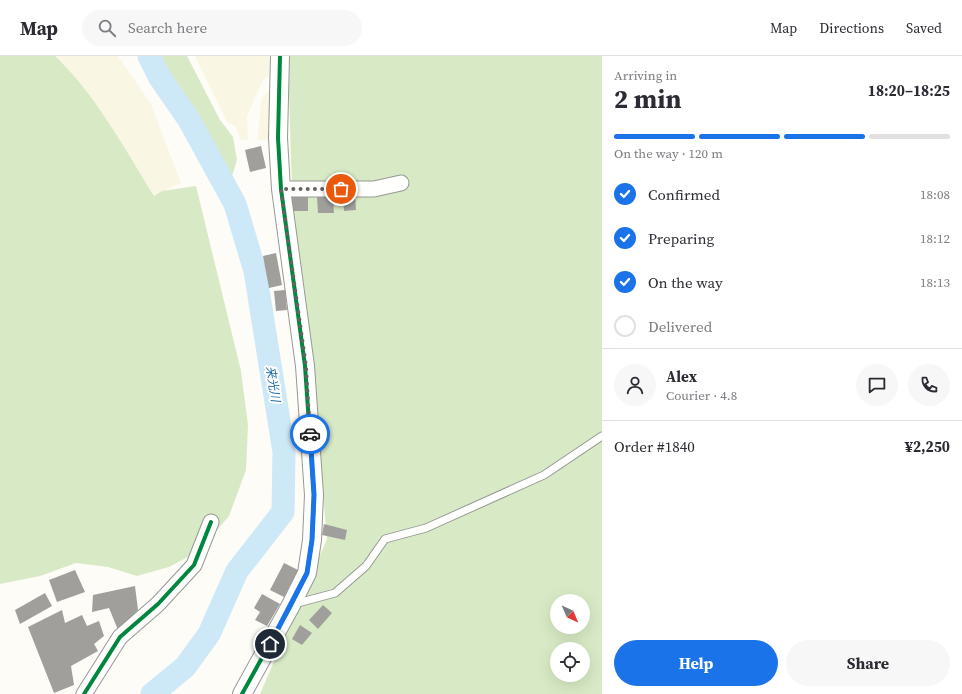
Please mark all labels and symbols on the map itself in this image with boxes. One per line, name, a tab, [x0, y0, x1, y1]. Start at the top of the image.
pin	[324, 172, 358, 206]
water label: 来光川	[262, 365, 284, 405]
courier	[290, 414, 330, 454]
north arrow	[550, 594, 590, 634]
pin	[253, 627, 287, 661]

